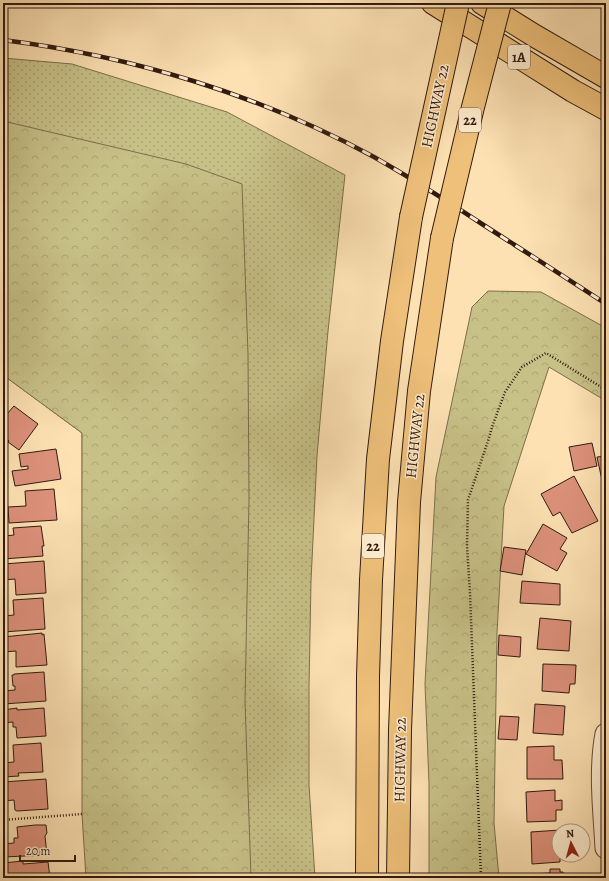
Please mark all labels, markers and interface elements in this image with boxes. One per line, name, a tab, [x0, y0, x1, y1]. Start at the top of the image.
road number: 1A	[508, 45, 530, 69]
street label: HIGHWAY 22	[416, 62, 454, 150]
road number: 22	[459, 108, 481, 132]
street label: HIGHWAY 22	[401, 393, 429, 479]
road number: 22	[362, 534, 384, 558]
street label: HIGHWAY 22	[389, 717, 411, 803]
north arrow	[551, 823, 591, 863]
text: N	[565, 826, 575, 841]
scale bar	[20, 837, 75, 863]
text: 20 m	[26, 843, 50, 859]

